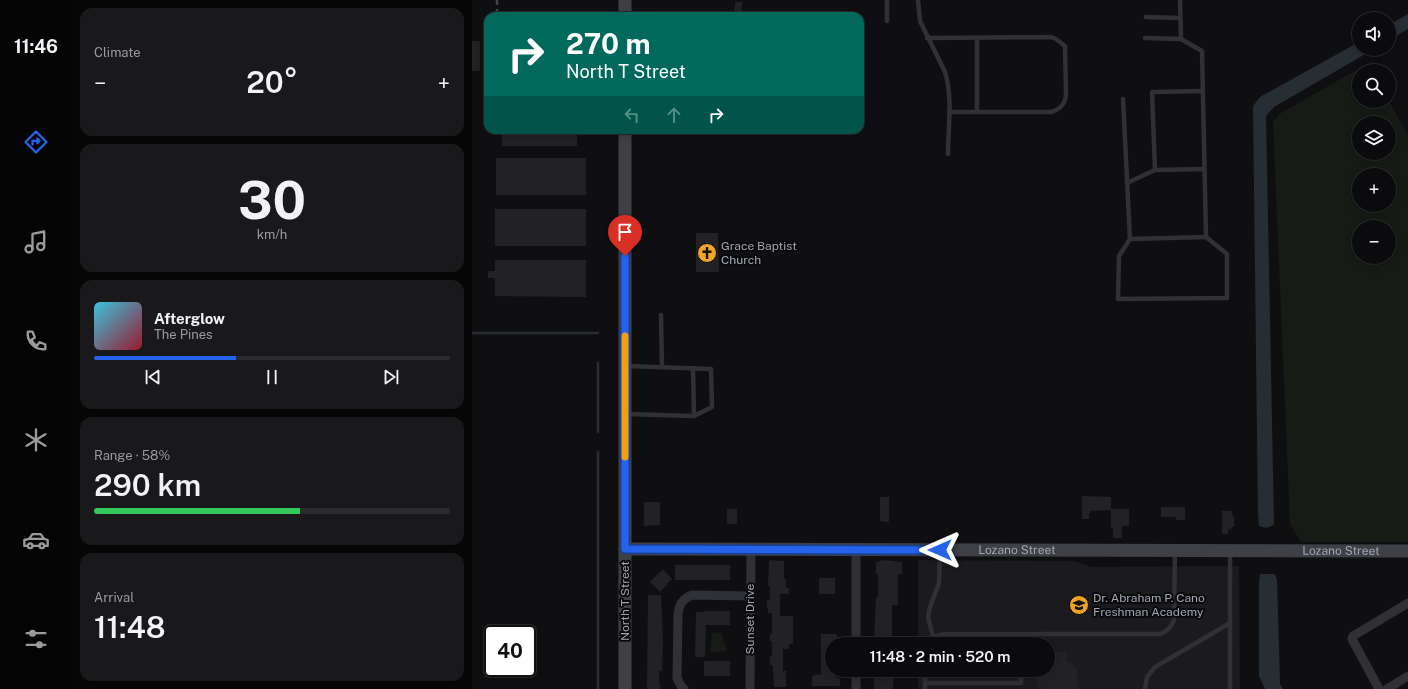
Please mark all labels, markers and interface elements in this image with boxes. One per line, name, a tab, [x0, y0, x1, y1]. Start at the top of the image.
map controls	[1352, 12, 1396, 264]
button: sound	[1352, 12, 1396, 56]
text: 270 m	[566, 27, 650, 60]
icon: right	[500, 28, 552, 80]
text: 11:46	[14, 36, 58, 57]
text: Climate	[94, 45, 141, 60]
text: North T Street	[566, 61, 686, 82]
text: 20°	[246, 64, 298, 100]
button: search	[1352, 64, 1396, 108]
text: −	[94, 70, 106, 96]
text: +	[438, 70, 450, 96]
icon: left	[621, 104, 643, 126]
icon: ahead	[663, 104, 685, 126]
icon: right	[705, 104, 727, 126]
button: layers	[1352, 116, 1396, 160]
icon: directions	[22, 128, 50, 156]
button: +	[1352, 168, 1396, 212]
text: 30	[238, 170, 306, 231]
pin	[608, 215, 642, 256]
button: −	[1352, 220, 1396, 264]
icon: arrive	[614, 221, 636, 243]
text: km/h	[257, 227, 287, 242]
icon: music	[22, 228, 50, 256]
place label: Grace Baptist Church	[721, 239, 797, 267]
church icon: Grace Baptist Church	[696, 242, 718, 264]
text: Afterglow	[154, 310, 225, 327]
icon: phone	[22, 327, 50, 355]
text: The Pines	[154, 327, 213, 342]
icon: previous	[142, 366, 164, 388]
icon: pause	[261, 366, 283, 388]
icon: next	[380, 366, 402, 388]
icon: climate	[22, 426, 50, 454]
text: Range · 58%	[94, 448, 170, 463]
text: 290 km	[94, 467, 201, 503]
icon: car	[22, 526, 50, 554]
position arrow	[919, 529, 961, 571]
street label: Lozano Street	[978, 543, 1056, 557]
street label: Lozano Street	[1302, 544, 1380, 558]
street label: North T Street	[618, 561, 632, 641]
street label: Sunset Drive	[743, 583, 757, 654]
text: Arrival	[94, 590, 134, 605]
place label: Dr. Abraham P. Cano Freshman Academy	[1093, 591, 1205, 619]
school or university icon: Dr. Abraham P. Cano Freshman Academy	[1068, 594, 1090, 616]
text: 11:48	[94, 609, 166, 645]
icon: filters	[22, 625, 50, 653]
speed limit sign: 40	[484, 625, 536, 677]
text: 11:48 · 2 min · 520 m	[869, 648, 1011, 665]

